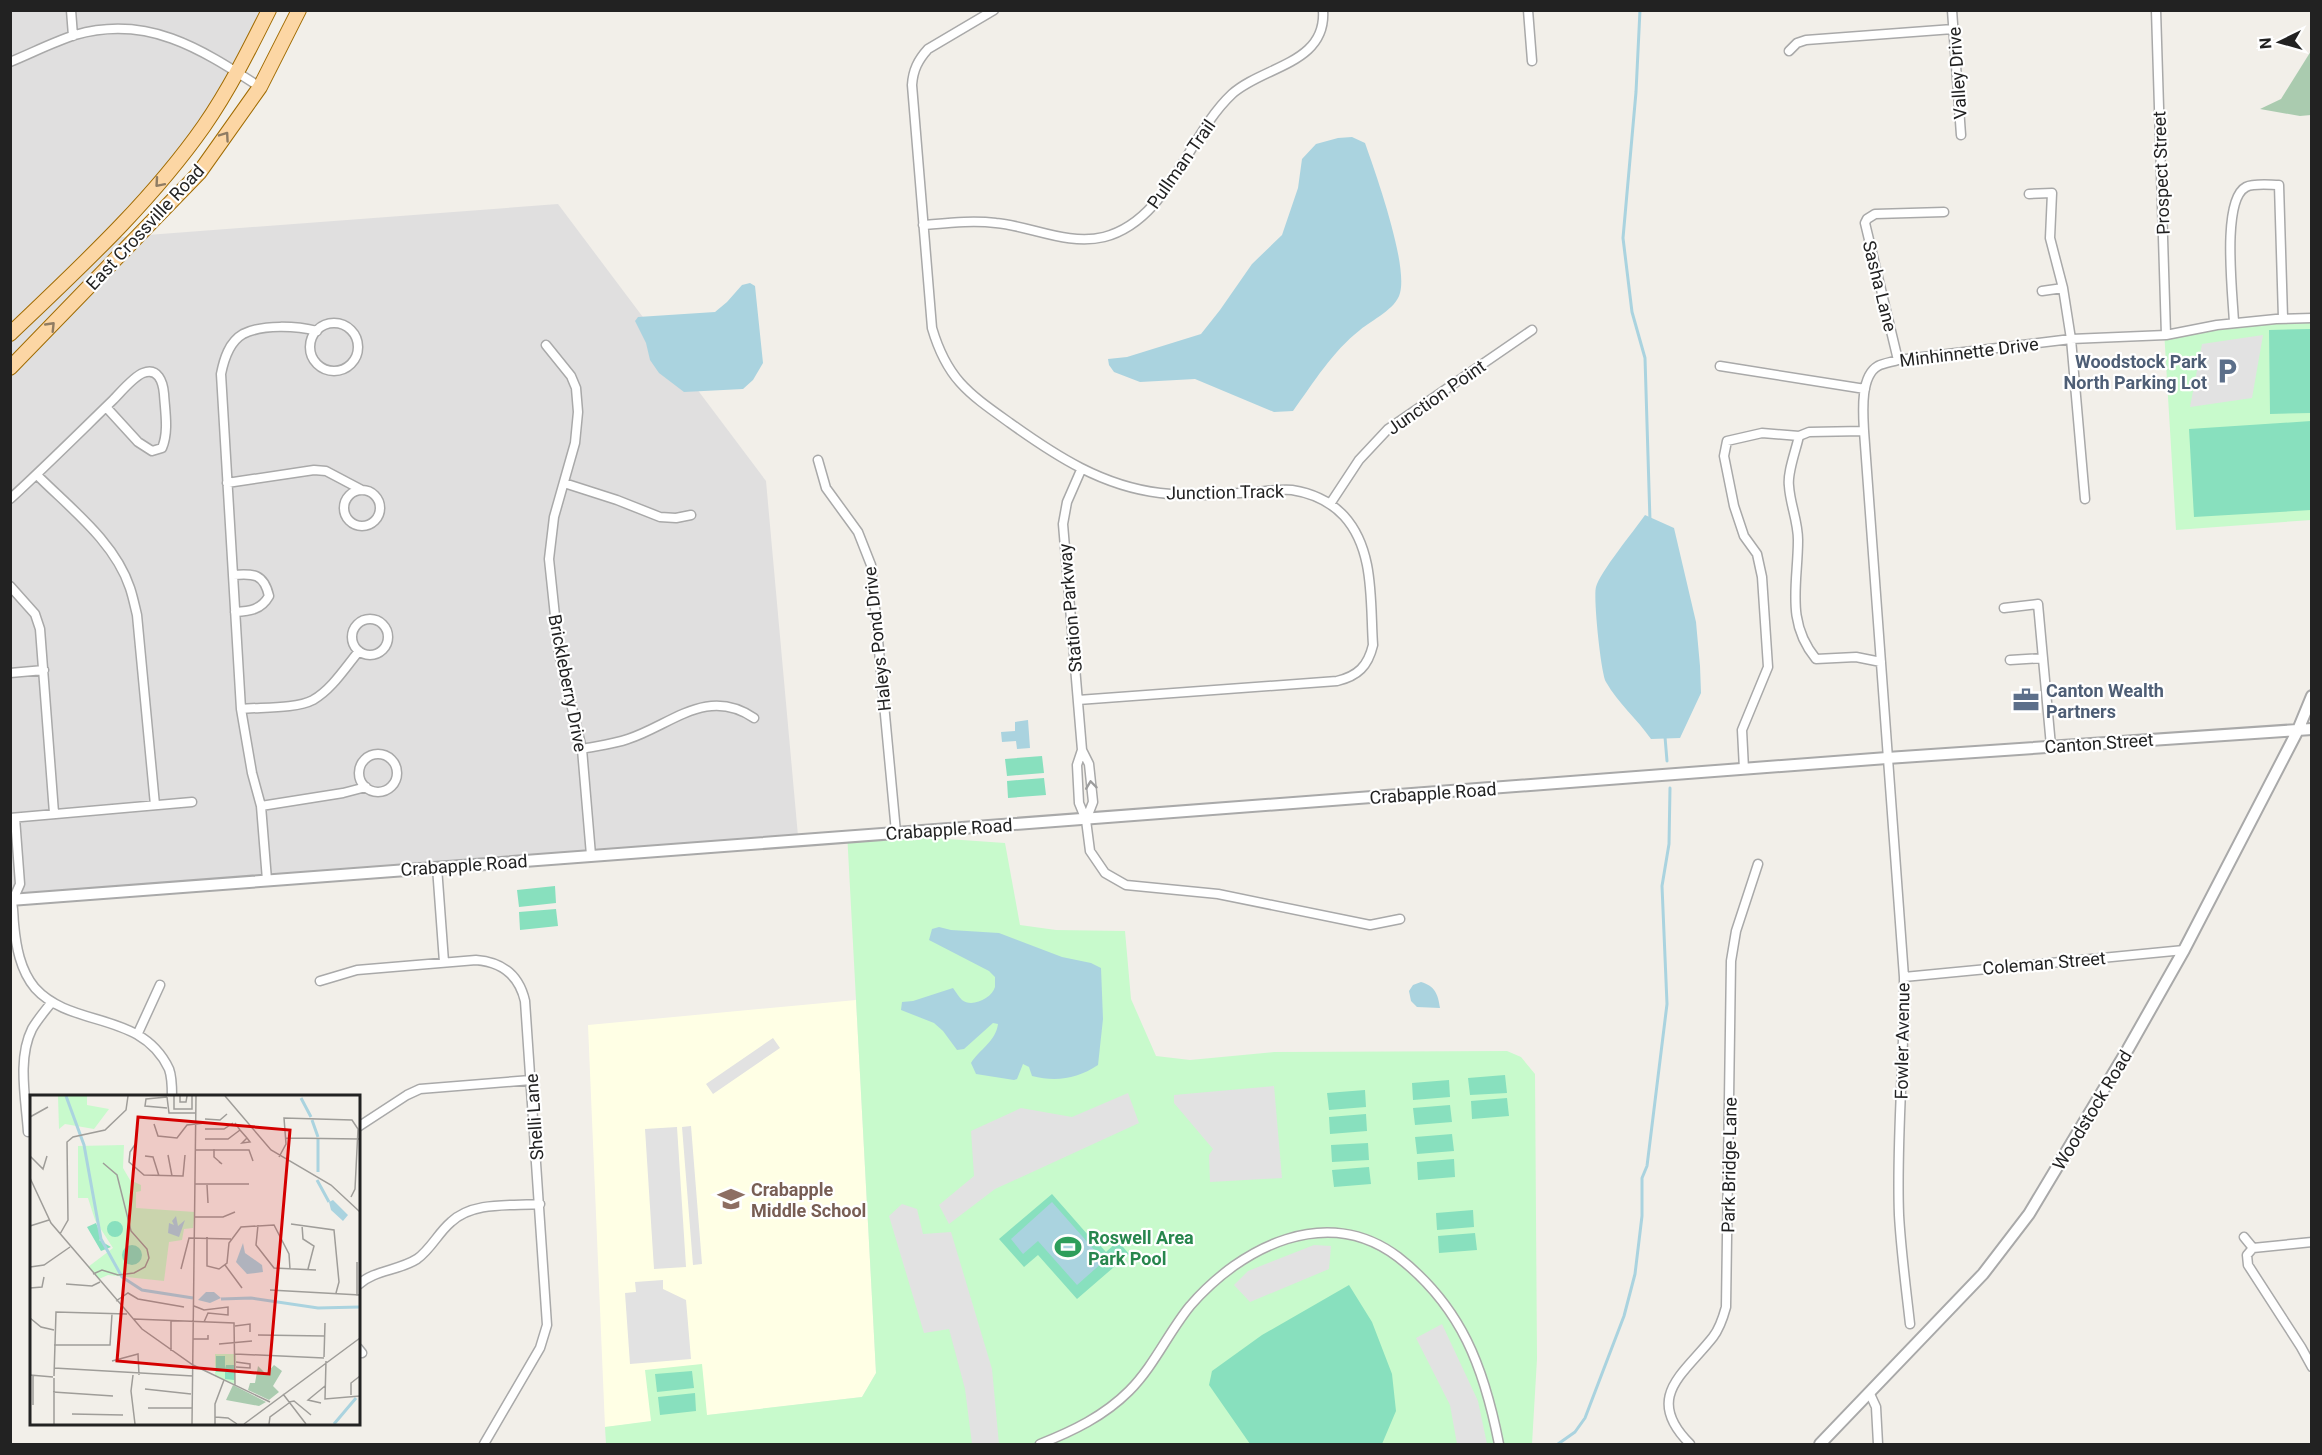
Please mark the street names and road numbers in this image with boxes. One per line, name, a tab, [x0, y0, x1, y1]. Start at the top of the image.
street label: Valley Drive	[1943, 26, 1971, 120]
street label: Prospect Street	[2148, 111, 2174, 235]
street label: Pullman Trail	[1143, 115, 1219, 213]
street label: East Crossville Road	[82, 160, 208, 294]
street label: Sasha Lane	[1859, 238, 1901, 334]
street label: Minhinnette Drive	[1898, 333, 2040, 371]
street label: Junction Point	[1383, 355, 1490, 439]
street label: Junction Track	[1166, 480, 1285, 504]
street label: Station Parkway	[1054, 542, 1086, 673]
street label: Haleys Pond Drive	[859, 566, 895, 712]
street label: Brickleberry Drive	[544, 612, 592, 754]
street label: Canton Street	[2044, 729, 2154, 757]
street label: Crabapple Road	[1369, 778, 1497, 808]
street label: Crabapple Road	[885, 814, 1013, 844]
street label: Crabapple Road	[400, 850, 528, 880]
street label: Coleman Street	[1982, 947, 2106, 979]
street label: Fowler Avenue	[1890, 982, 1914, 1100]
street label: Woodstock Road	[2048, 1046, 2136, 1174]
street label: Shelli Lane	[521, 1073, 547, 1161]
street label: Park Bridge Lane	[1717, 1097, 1741, 1233]

